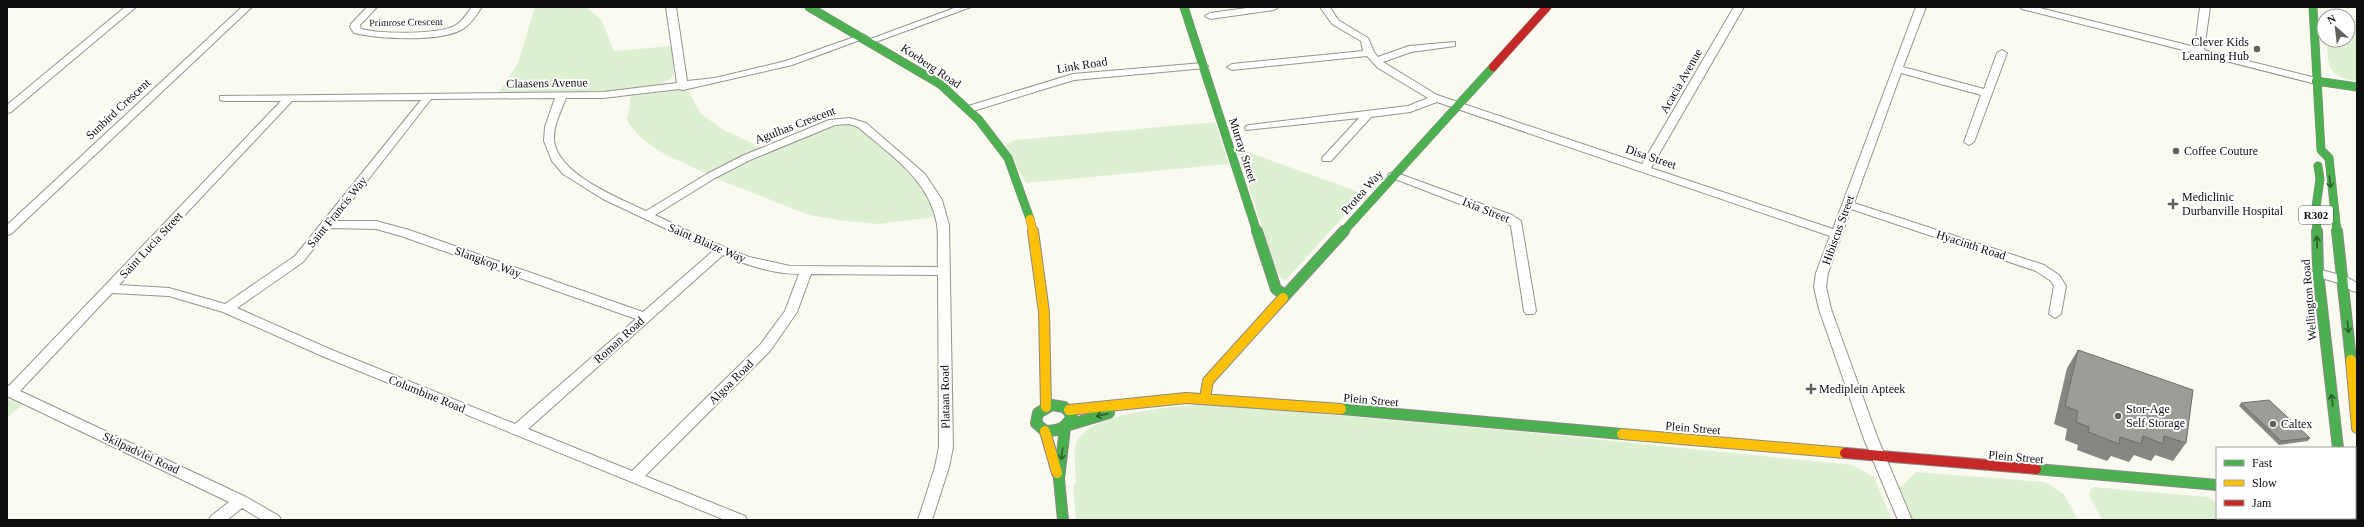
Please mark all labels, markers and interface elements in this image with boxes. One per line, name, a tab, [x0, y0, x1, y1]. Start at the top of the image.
north arrow	[2316, 8, 2356, 48]
text: N	[2325, 12, 2338, 26]
street label: Primrose Crescent	[369, 16, 443, 28]
place label: Clever Kids Learning Hub	[2182, 35, 2249, 63]
street label: Koeberg Road	[898, 41, 964, 91]
marker: Clever Kids Learning Hub	[2252, 44, 2262, 54]
street label: Acacia Avenue	[1657, 46, 1705, 116]
street label: Link Road	[1056, 54, 1108, 76]
street label: Sunbird Crescent	[83, 75, 154, 142]
street label: Claasens Avenue	[506, 75, 588, 91]
street label: Agulhas Crescent	[753, 103, 838, 147]
street label: Murray Street	[1226, 116, 1260, 185]
street label: Disa Street	[1624, 142, 1679, 172]
place label: Coffee Couture	[2184, 144, 2258, 158]
marker: Coffee Couture	[2171, 146, 2181, 156]
street label: Protea Way	[1338, 167, 1386, 217]
street label: Saint Francis Way	[304, 174, 370, 250]
one-way arrow	[2327, 175, 2334, 188]
place label: Mediclinic Durbanville Hospital	[2182, 190, 2284, 218]
street label: Hibiscus Street	[1819, 193, 1857, 267]
street label: Ixia Street	[1460, 194, 1512, 226]
marker: Mediclinic Durbanville Hospital	[2167, 198, 2179, 210]
road number: R302	[2299, 206, 2333, 224]
street label: Saint Lucia Street	[117, 208, 186, 281]
street label: Saint Blaize Way	[666, 220, 748, 266]
street label: Hyacinth Road	[1934, 227, 2008, 263]
one-way arrow	[2313, 236, 2321, 249]
street label: Slangkop Way	[453, 243, 523, 281]
street label: Wellington Road	[2298, 259, 2320, 341]
street label: Roman Road	[591, 314, 647, 366]
one-way arrow	[2344, 320, 2352, 333]
street label: Algoa Road	[706, 357, 756, 407]
street label: Plataan Road	[937, 365, 953, 429]
street label: Columbine Road	[387, 372, 467, 416]
place label: Mediplein Apteek	[1819, 382, 1905, 396]
marker: Mediplein Apteek	[1806, 384, 1816, 394]
street label: Plein Street	[1343, 391, 1400, 409]
one-way arrow	[2328, 394, 2336, 407]
place label: Stor-Age Self Storage	[2126, 402, 2185, 430]
marker: Stor-Age Self Storage	[2113, 411, 2123, 421]
one-way arrow	[1096, 412, 1109, 419]
place label: Caltex	[2281, 417, 2312, 431]
street label: Plein Street	[1665, 419, 1722, 437]
marker: Caltex	[2268, 419, 2278, 429]
street label: Skilpadvlei Road	[100, 429, 182, 477]
one-way arrow	[1059, 447, 1066, 460]
legend	[2216, 447, 2356, 519]
street label: Plein Street	[1988, 448, 2045, 466]
text: Fast	[2252, 456, 2273, 470]
text: Slow	[2252, 476, 2277, 490]
text: Jam	[2252, 496, 2272, 510]

